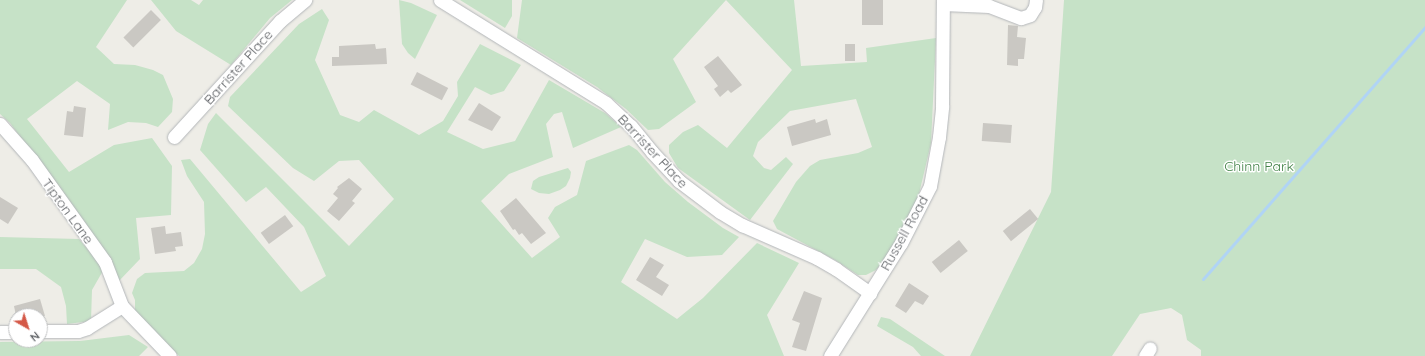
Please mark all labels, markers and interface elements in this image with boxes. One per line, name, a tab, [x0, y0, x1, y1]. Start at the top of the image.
street label: Barrister Place	[200, 26, 276, 108]
street label: Barrister Place	[614, 111, 692, 191]
park label: Chinn Park	[1224, 158, 1294, 174]
street label: Tipton Lane	[39, 175, 97, 247]
street label: Russell Road	[876, 193, 932, 273]
north arrow	[8, 308, 48, 348]
text: N	[27, 329, 42, 345]

